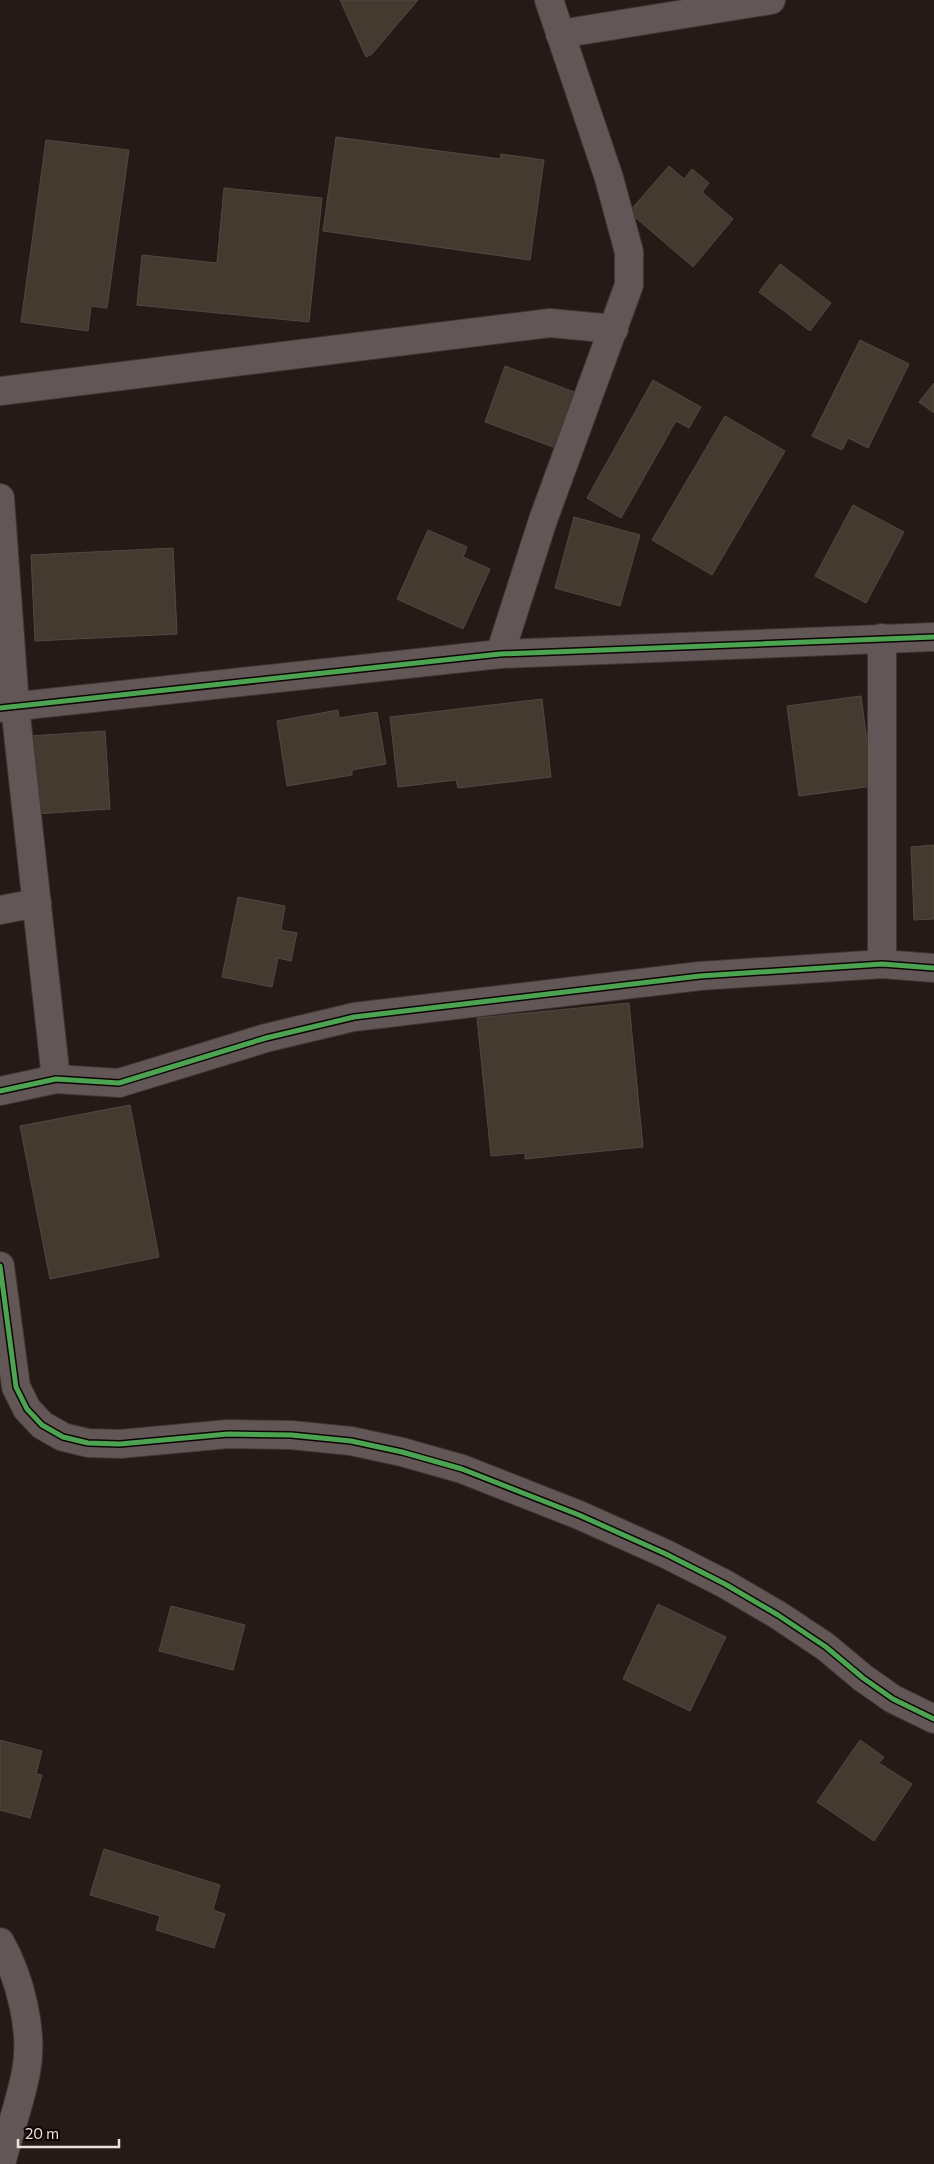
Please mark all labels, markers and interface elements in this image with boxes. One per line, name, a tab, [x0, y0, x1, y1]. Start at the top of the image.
scale bar	[18, 2116, 119, 2148]
text: 20 m	[25, 2124, 59, 2142]

